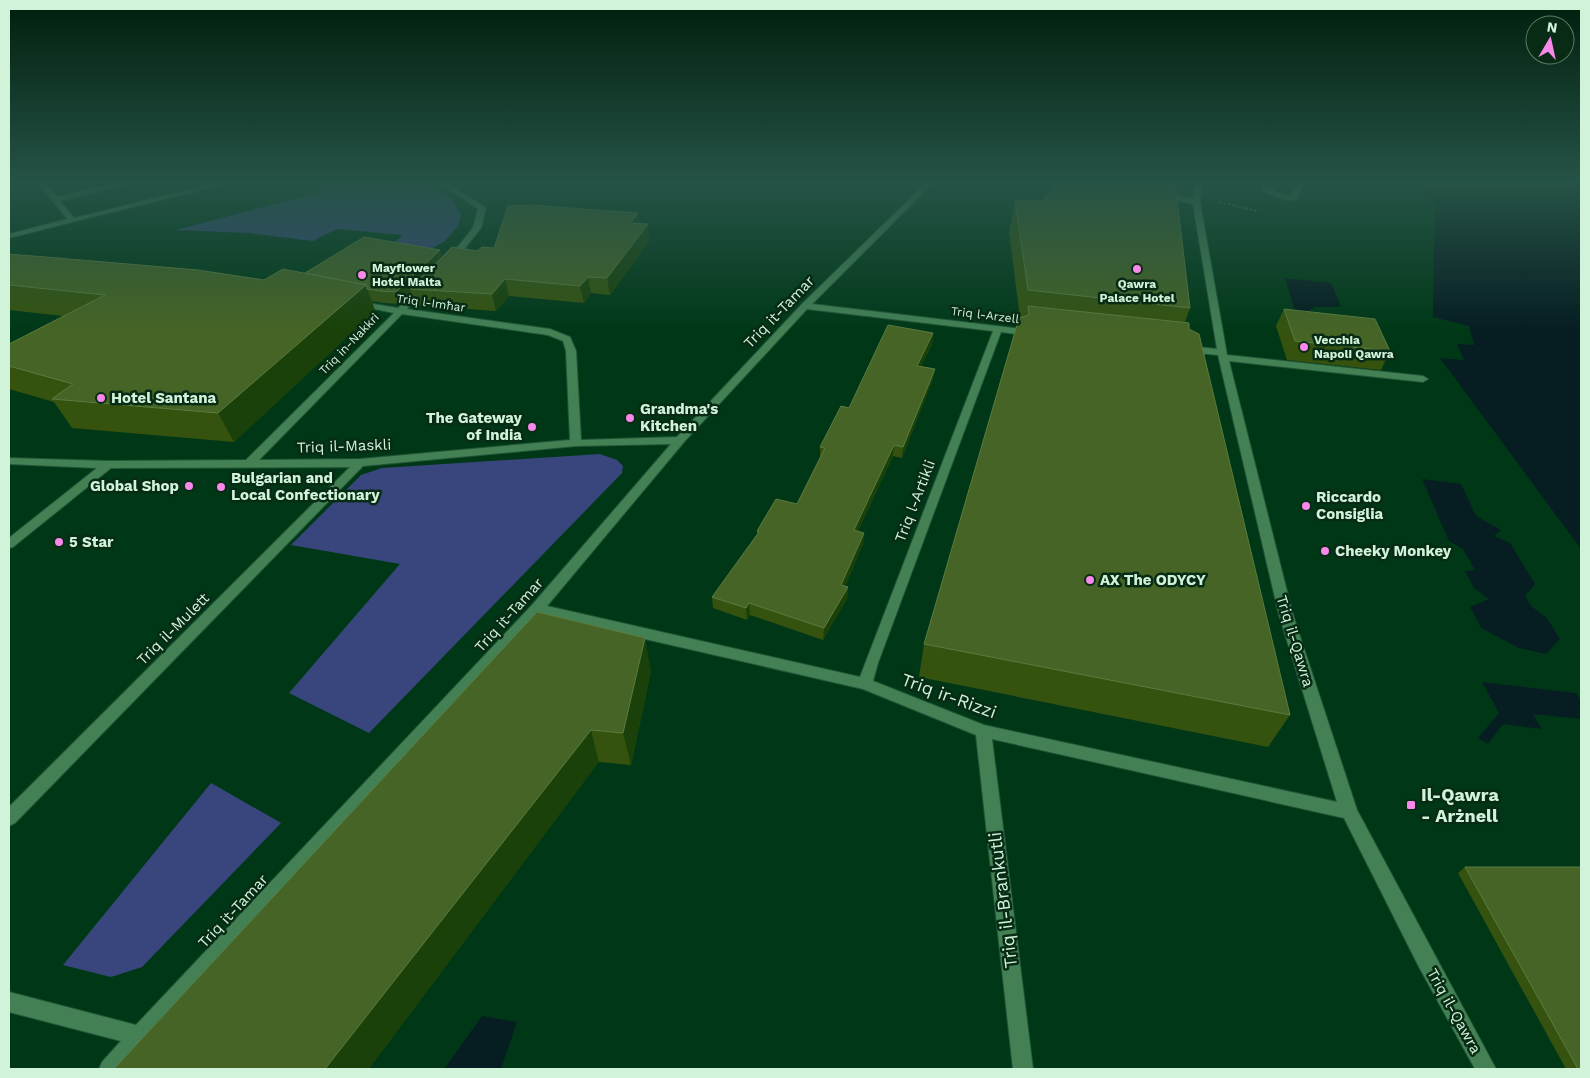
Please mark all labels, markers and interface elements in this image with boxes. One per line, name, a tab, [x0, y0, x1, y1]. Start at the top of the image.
north arrow	[1525, 15, 1575, 65]
text: N	[1546, 18, 1558, 36]
place label: Mayflower Hotel Malta	[372, 261, 441, 289]
marker: Qawra Palace Hotel	[1131, 263, 1143, 275]
marker: Mayflower Hotel Malta	[356, 269, 368, 281]
street label: Triq it-Tamar	[740, 272, 818, 352]
place label: Qawra Palace Hotel	[1099, 277, 1175, 305]
street label: Triq l-Imħar	[396, 291, 466, 315]
street label: Triq l-Arzell	[950, 304, 1020, 326]
street label: Triq in-Nakkri	[316, 310, 382, 378]
place label: Vecchia Napoli Qawra	[1314, 333, 1394, 361]
marker: Vecchia Napoli Qawra	[1298, 341, 1310, 353]
place label: Hotel Santana	[111, 389, 216, 407]
marker: Hotel Santana	[95, 392, 107, 404]
place label: Grandma's Kitchen	[640, 400, 718, 435]
place label: The Gateway of India	[426, 409, 523, 444]
marker: Grandma's Kitchen	[624, 412, 636, 424]
marker: The Gateway of India	[526, 421, 538, 433]
street label: Triq il-Maskli	[296, 435, 392, 457]
street label: Triq l-Artikli	[891, 457, 939, 545]
place label: Bulgarian and Local Confectionary	[231, 469, 380, 504]
place label: Global Shop	[90, 477, 179, 495]
marker: Global Shop	[183, 480, 195, 492]
marker: Bulgarian and Local Confectionary	[215, 481, 227, 493]
place label: Riccardo Consiglia	[1316, 488, 1384, 523]
marker: Riccardo Consiglia	[1300, 500, 1312, 512]
place label: 5 Star	[69, 533, 114, 551]
marker: 5 Star	[53, 536, 65, 548]
place label: Cheeky Monkey	[1335, 542, 1452, 560]
marker: Cheeky Monkey	[1319, 545, 1331, 557]
place label: AX The ODYCY	[1100, 571, 1206, 589]
street label: Triq it-Tamar	[471, 574, 547, 656]
marker: AX The ODYCY	[1084, 574, 1096, 586]
street label: Triq il-Mulett	[133, 589, 213, 669]
street label: Triq il-Qawra	[1273, 593, 1318, 689]
street label: Triq ir-Rizzi	[899, 669, 1000, 722]
place label: Il-Qawra - Arżnell	[1421, 784, 1499, 826]
marker: Il-Qawra - Arżnell	[1405, 799, 1417, 811]
street label: Triq il-Brankutli	[984, 831, 1021, 969]
street label: Triq it-Tamar	[194, 871, 272, 951]
street label: Triq il-Qawra	[1423, 965, 1485, 1057]

